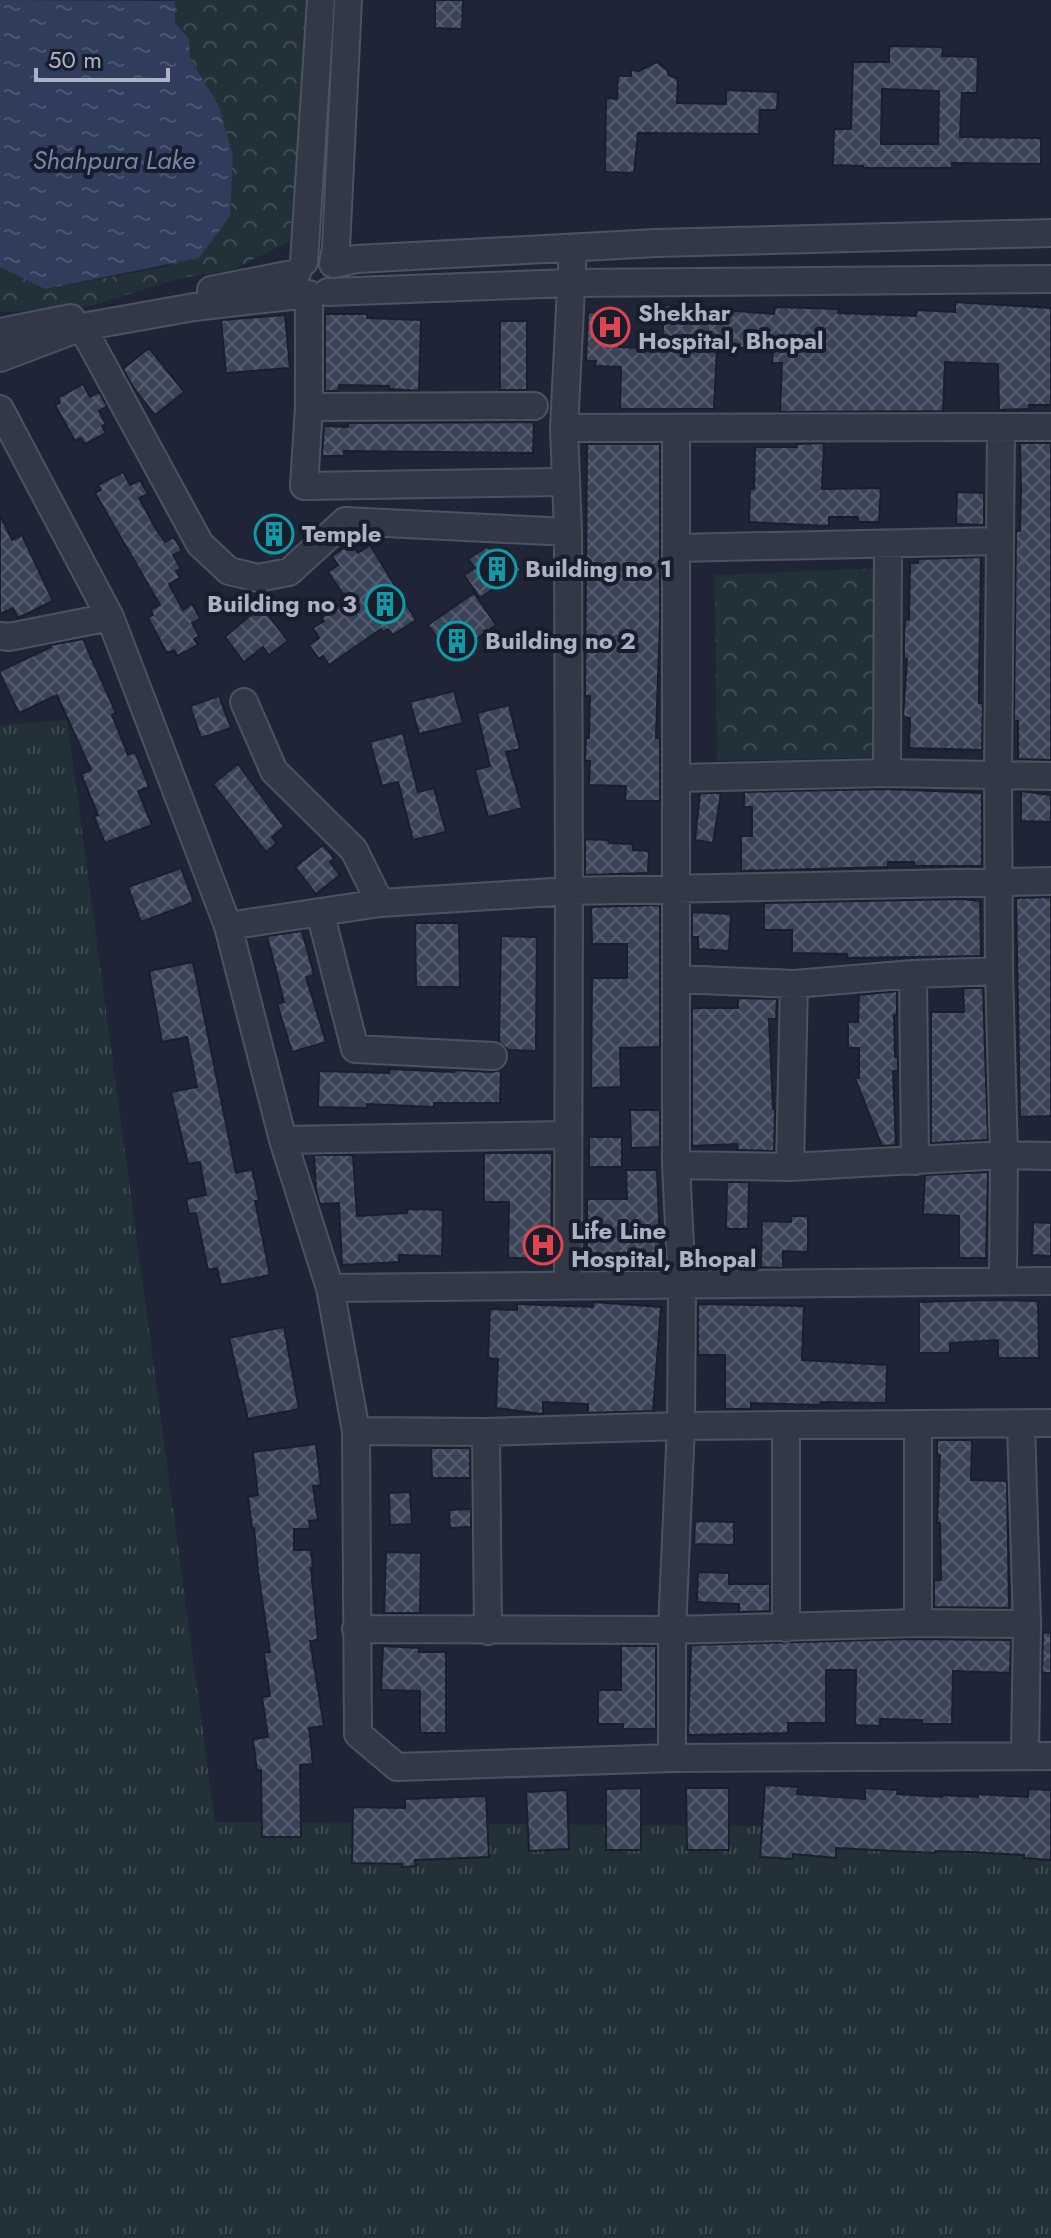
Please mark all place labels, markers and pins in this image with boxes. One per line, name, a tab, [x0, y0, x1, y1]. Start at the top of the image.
place label: Shekhar Hospital, Bhopal	[638, 295, 823, 358]
hospital icon: Shekhar Hospital, Bhopal	[589, 306, 631, 348]
building icon: Temple	[253, 513, 295, 555]
place label: Temple	[302, 516, 382, 551]
building icon: Building no 1	[476, 548, 518, 590]
place label: Building no 1	[525, 551, 672, 586]
building icon: Building no 3	[364, 583, 406, 625]
place label: Building no 3	[207, 586, 357, 621]
building icon: Building no 2	[436, 620, 478, 662]
place label: Building no 2	[485, 623, 636, 658]
place label: Life Line Hospital, Bhopal	[571, 1213, 756, 1276]
hospital icon: Life Line Hospital, Bhopal	[522, 1224, 564, 1266]

